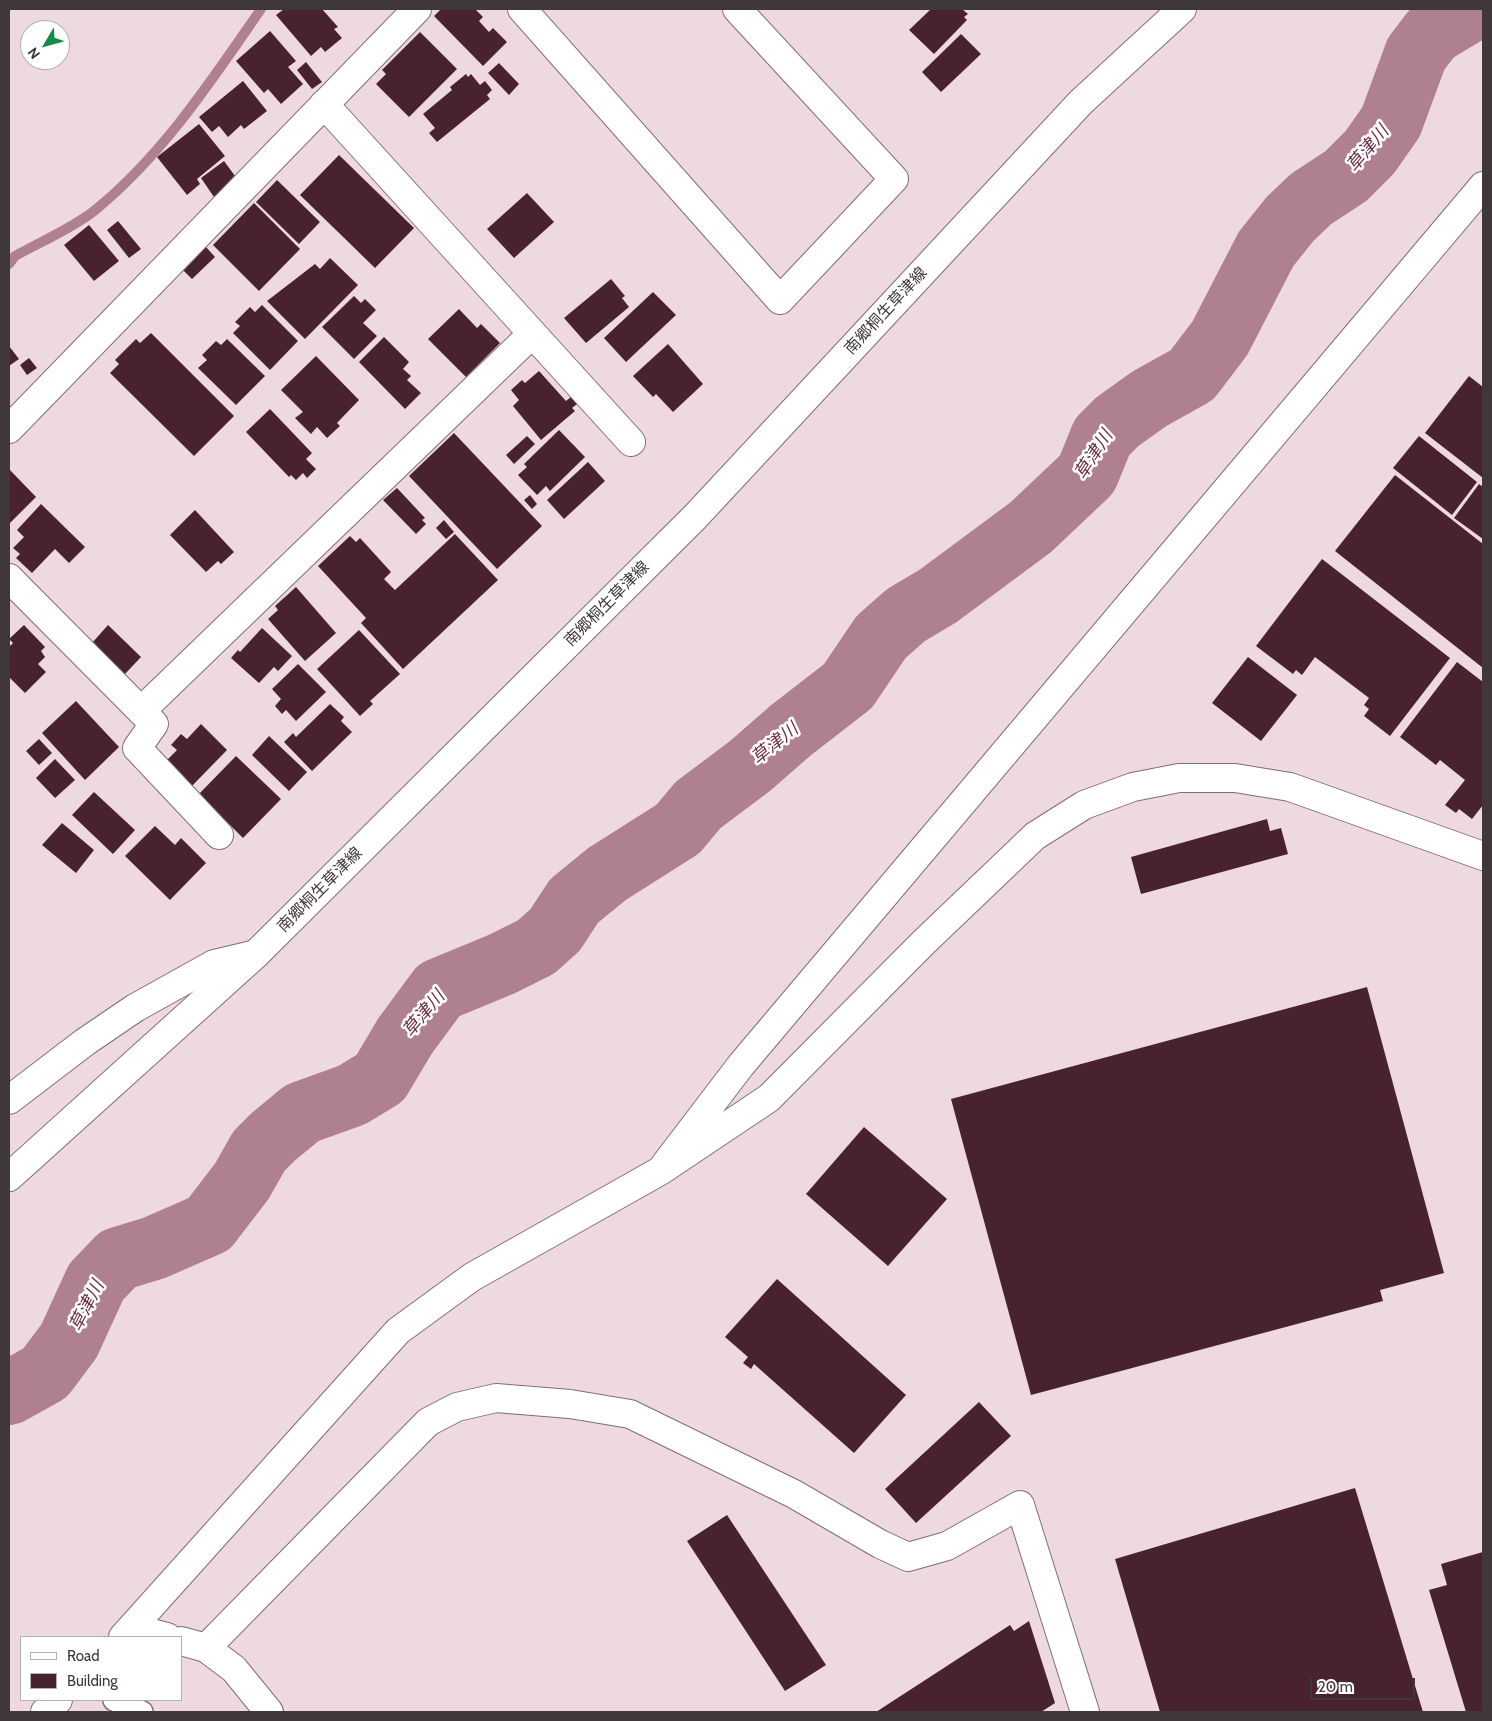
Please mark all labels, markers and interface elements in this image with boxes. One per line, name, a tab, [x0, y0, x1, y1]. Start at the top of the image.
north arrow	[20, 20, 70, 70]
text: N	[24, 44, 44, 63]
water label: 草津川	[1342, 121, 1394, 177]
street label: 南郷桐生草津線	[841, 263, 931, 359]
water label: 草津川	[1070, 426, 1118, 484]
street label: 南郷桐生草津線	[561, 558, 653, 650]
water label: 草津川	[747, 719, 803, 769]
street label: 南郷桐生草津線	[274, 844, 366, 936]
water label: 草津川	[398, 986, 450, 1042]
water label: 草津川	[65, 1277, 109, 1335]
legend	[20, 1636, 182, 1701]
text: Road	[67, 1647, 100, 1665]
scale bar	[1312, 1668, 1417, 1700]
text: Building	[67, 1672, 118, 1690]
text: 20 m	[1318, 1678, 1353, 1696]

